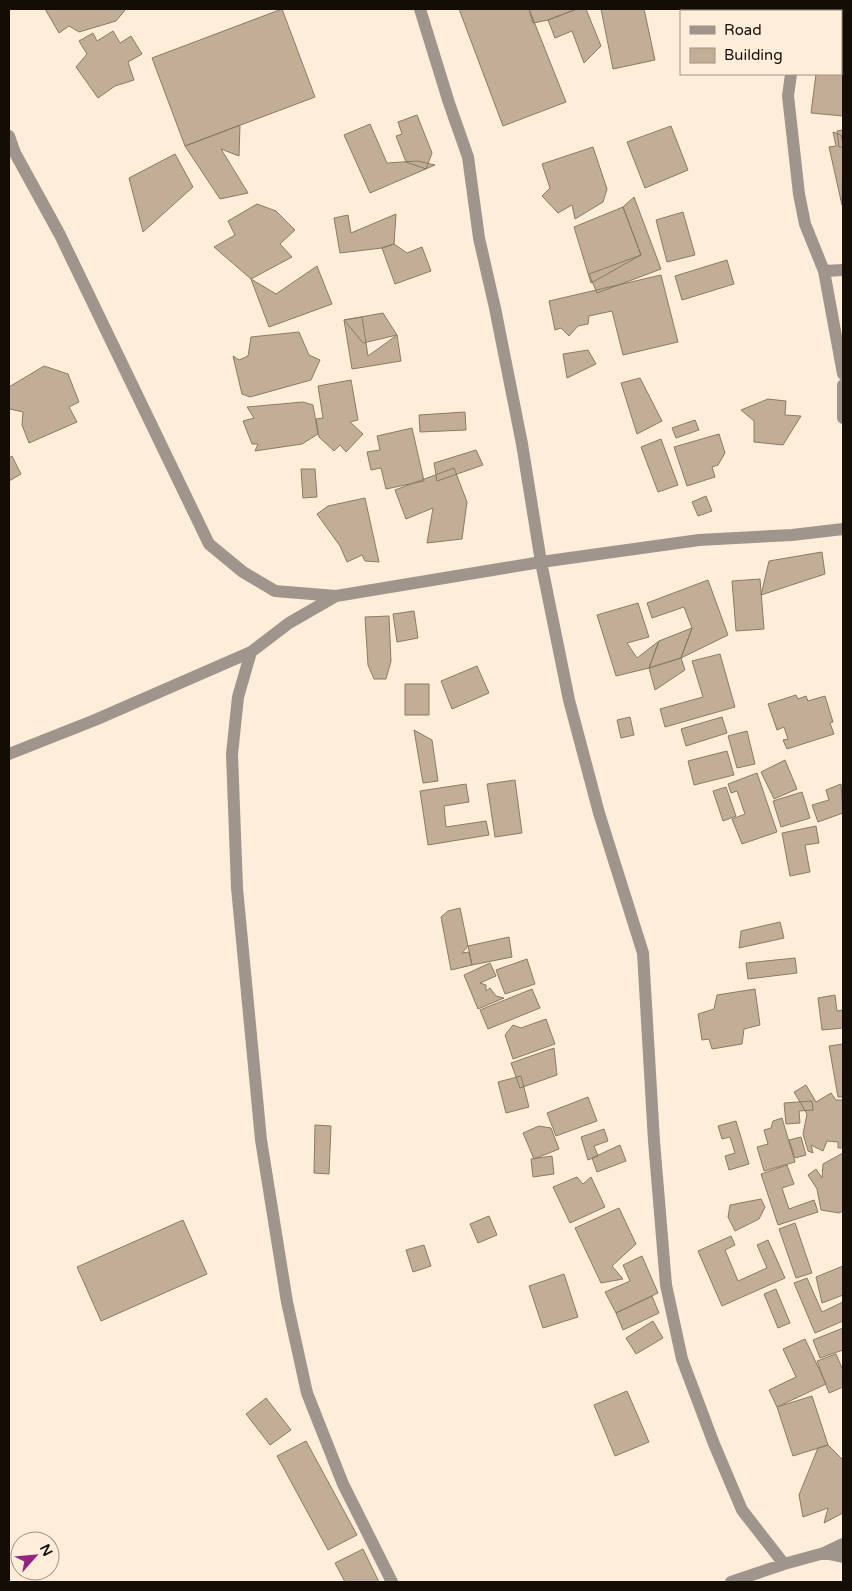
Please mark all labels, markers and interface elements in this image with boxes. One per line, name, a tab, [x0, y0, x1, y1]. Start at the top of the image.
legend	[680, 10, 842, 75]
text: Road	[724, 21, 762, 39]
text: Building	[724, 46, 783, 64]
north arrow	[10, 1531, 60, 1581]
text: N	[36, 1541, 56, 1559]

